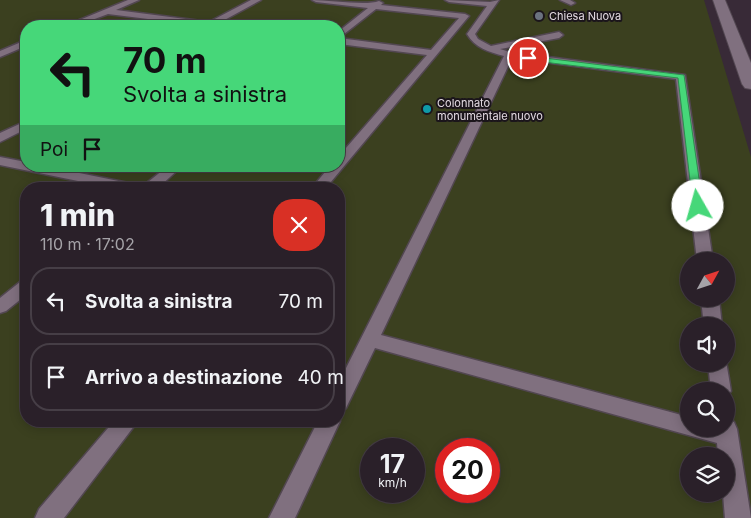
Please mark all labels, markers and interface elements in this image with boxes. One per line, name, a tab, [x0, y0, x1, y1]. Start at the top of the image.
place label: Chiesa Nuova	[549, 9, 621, 23]
marker: Chiesa Nuova	[533, 10, 545, 22]
pin	[507, 37, 549, 79]
text: 70 m	[123, 39, 207, 81]
icon: left	[40, 40, 105, 105]
icon: arrive	[514, 44, 542, 72]
text: Svolta a sinistra	[123, 81, 287, 107]
place label: Colonnato monumentale nuovo	[437, 96, 543, 123]
marker: Colonnato monumentale nuovo	[421, 103, 433, 115]
icon: arrive	[78, 135, 106, 163]
text: Poi	[40, 138, 68, 161]
position arrow	[671, 179, 723, 231]
text: 1 min	[40, 197, 115, 233]
button: close	[273, 199, 325, 251]
text: 110 m · 17:02	[40, 234, 135, 254]
north arrow	[680, 252, 735, 308]
map controls	[680, 252, 735, 502]
icon: left	[42, 287, 70, 315]
text: Svolta a sinistra	[85, 290, 233, 313]
text: 70 m	[279, 290, 323, 313]
button: sound	[680, 317, 735, 372]
icon: arrive	[42, 363, 70, 391]
text: Arrivo a destinazione	[85, 366, 283, 389]
text: 40 m	[298, 366, 344, 389]
button: search	[680, 382, 735, 437]
speed limit sign: 20	[435, 438, 500, 503]
button: layers	[680, 447, 735, 502]
text: 17	[380, 449, 405, 479]
text: km/h	[378, 475, 407, 490]

